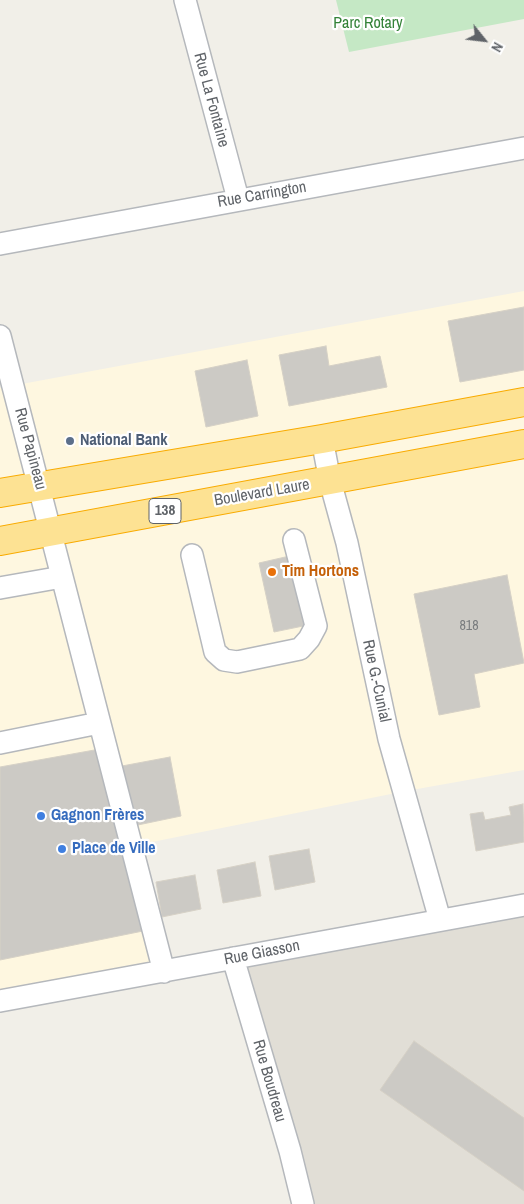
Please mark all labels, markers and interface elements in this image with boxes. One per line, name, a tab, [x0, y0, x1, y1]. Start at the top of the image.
park label: Parc Rotary	[333, 14, 403, 34]
north arrow	[459, 15, 509, 65]
text: N	[487, 39, 507, 55]
street label: Rue La Fontaine	[189, 51, 233, 149]
street label: Rue Carrington	[216, 178, 308, 212]
street label: Rue Papineau	[10, 406, 50, 492]
place label: National Bank	[80, 431, 167, 451]
marker: National Bank	[64, 435, 76, 447]
street label: Boulevard Laure	[213, 475, 311, 511]
road number: 138	[149, 498, 181, 524]
place label: Tim Hortons	[282, 562, 359, 582]
marker: Tim Hortons	[266, 566, 278, 578]
house number: 818	[459, 618, 479, 634]
street label: Rue G.-Cunial	[358, 638, 394, 724]
place label: Gagnon Frères	[51, 806, 144, 826]
marker: Gagnon Frères	[35, 810, 47, 822]
place label: Place de Ville	[72, 839, 156, 859]
marker: Place de Ville	[56, 843, 68, 855]
street label: Rue Giasson	[223, 936, 301, 970]
street label: Rue Boudreau	[248, 1038, 290, 1124]

